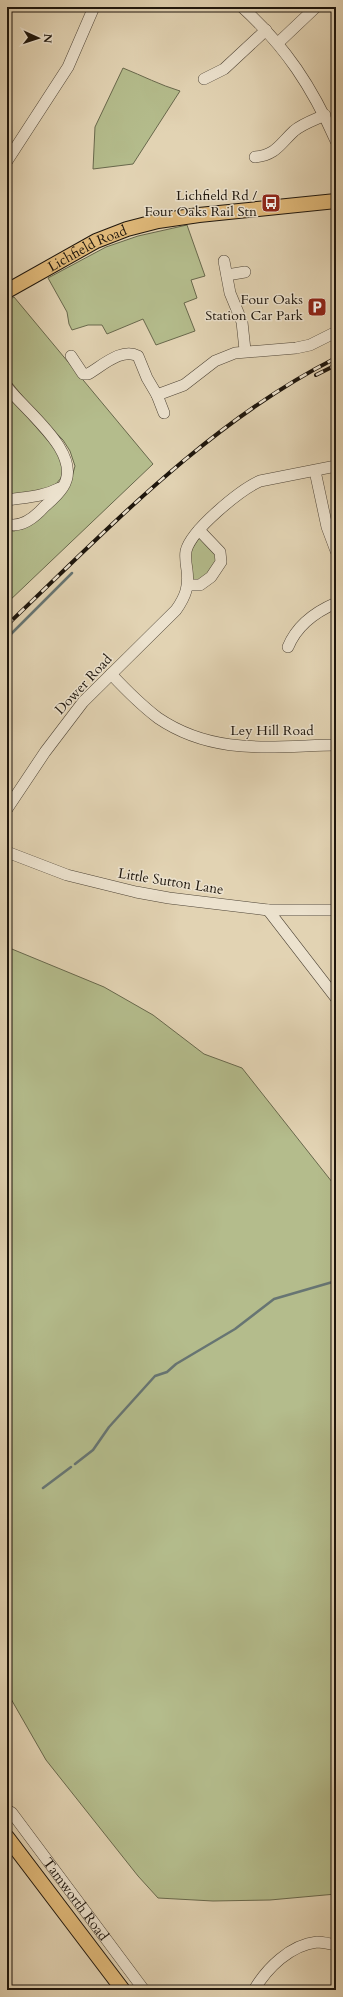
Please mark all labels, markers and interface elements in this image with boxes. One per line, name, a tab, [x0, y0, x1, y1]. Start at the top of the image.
north arrow	[18, 18, 58, 58]
text: N	[40, 33, 55, 44]
place label: Lichfield Rd / Four Oaks Rail Stn	[144, 186, 257, 221]
bus stop icon: Lichfield Rd / Four Oaks Rail Stn	[260, 192, 282, 214]
street label: Lichfield Road	[44, 221, 130, 276]
place label: Four Oaks Station Car Park	[205, 290, 303, 325]
parking icon: Four Oaks Station Car Park	[306, 296, 328, 318]
street label: Dower Road	[50, 650, 117, 719]
street label: Ley Hill Road	[230, 721, 314, 740]
street label: Little Sutton Lane	[117, 864, 225, 899]
street label: Tamworth Road	[39, 1854, 113, 1945]

